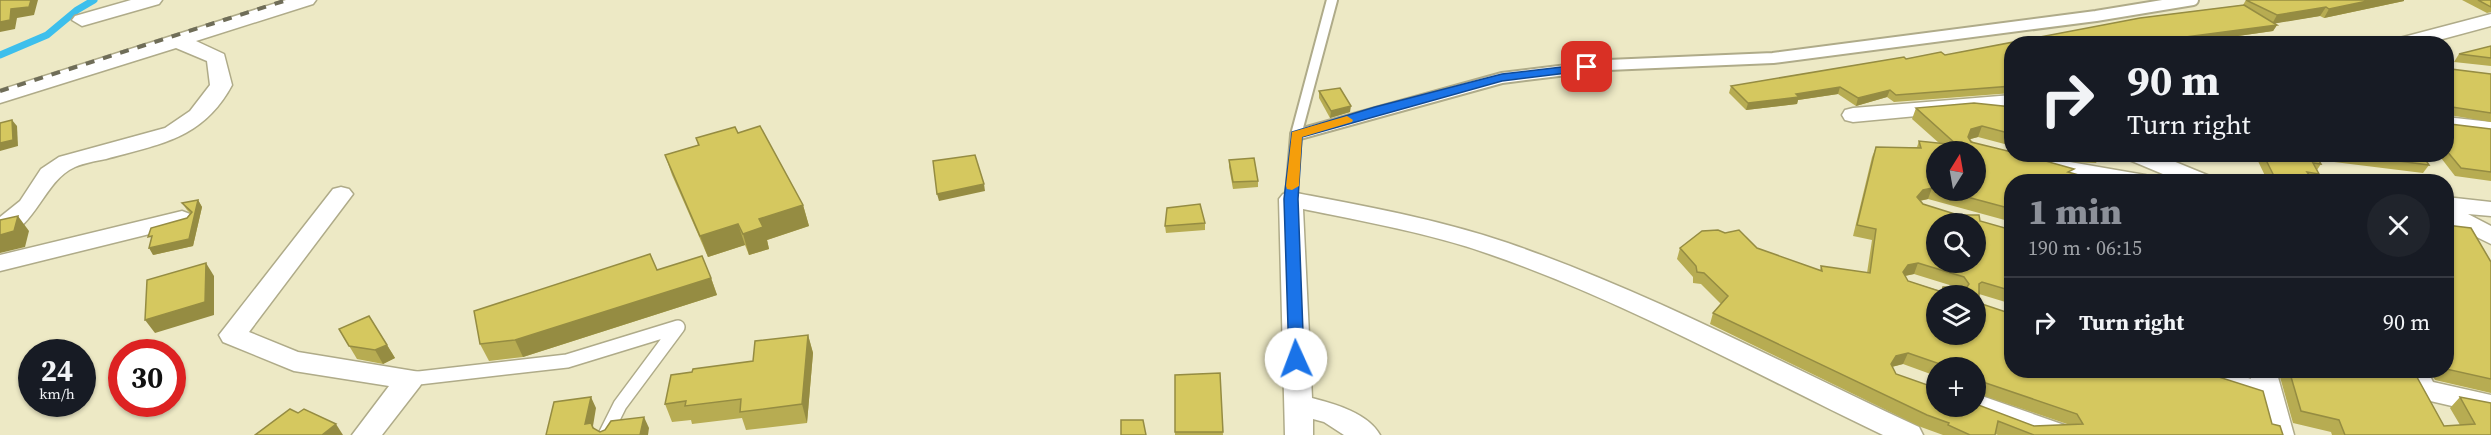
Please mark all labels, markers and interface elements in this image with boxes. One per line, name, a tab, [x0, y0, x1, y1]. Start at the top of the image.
pin	[1561, 41, 1612, 92]
icon: arrive	[1570, 50, 1603, 83]
text: 90 m	[2127, 51, 2220, 109]
icon: right	[2028, 60, 2106, 138]
text: Turn right	[2127, 106, 2251, 143]
north arrow	[1926, 141, 1986, 201]
map controls	[1926, 141, 1986, 417]
text: 1 min	[2028, 187, 2122, 236]
button: close	[2367, 194, 2430, 257]
button: search	[1926, 213, 1986, 273]
text: 190 m · 06:15	[2028, 234, 2142, 262]
button: layers	[1926, 285, 1986, 345]
icon: right	[2028, 306, 2061, 339]
text: Turn right	[2079, 307, 2184, 337]
text: 90 m	[2383, 307, 2430, 337]
position arrow	[1264, 327, 1328, 391]
speed limit sign: 30	[108, 339, 186, 417]
text: 24	[41, 350, 73, 391]
button: +	[1926, 357, 1986, 417]
text: km/h	[39, 383, 75, 404]

